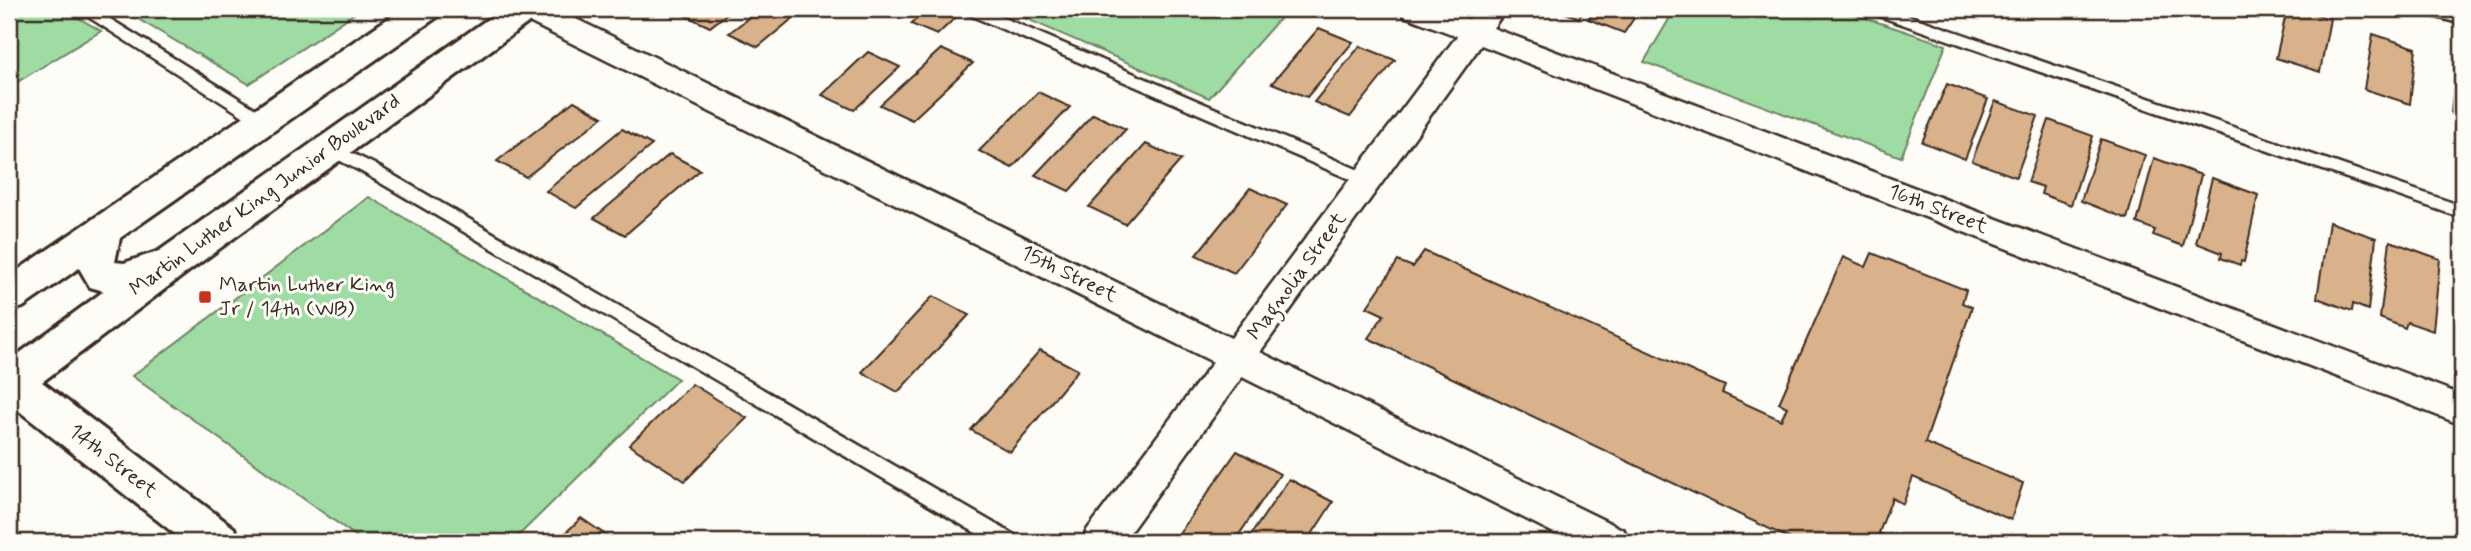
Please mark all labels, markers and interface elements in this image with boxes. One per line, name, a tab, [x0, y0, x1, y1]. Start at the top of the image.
street label: Martin Luther King Junior Boulevard	[124, 87, 406, 303]
street label: 16th Street	[1884, 177, 1992, 241]
street label: Magnolia Street	[1241, 206, 1355, 347]
street label: 15th Street	[1016, 239, 1122, 310]
place label: Martin Luther King Jr / 14th (WB)	[219, 271, 395, 323]
marker: Martin Luther King Jr / 14th (WB)	[197, 289, 213, 305]
street label: 14th Street	[63, 417, 164, 505]

